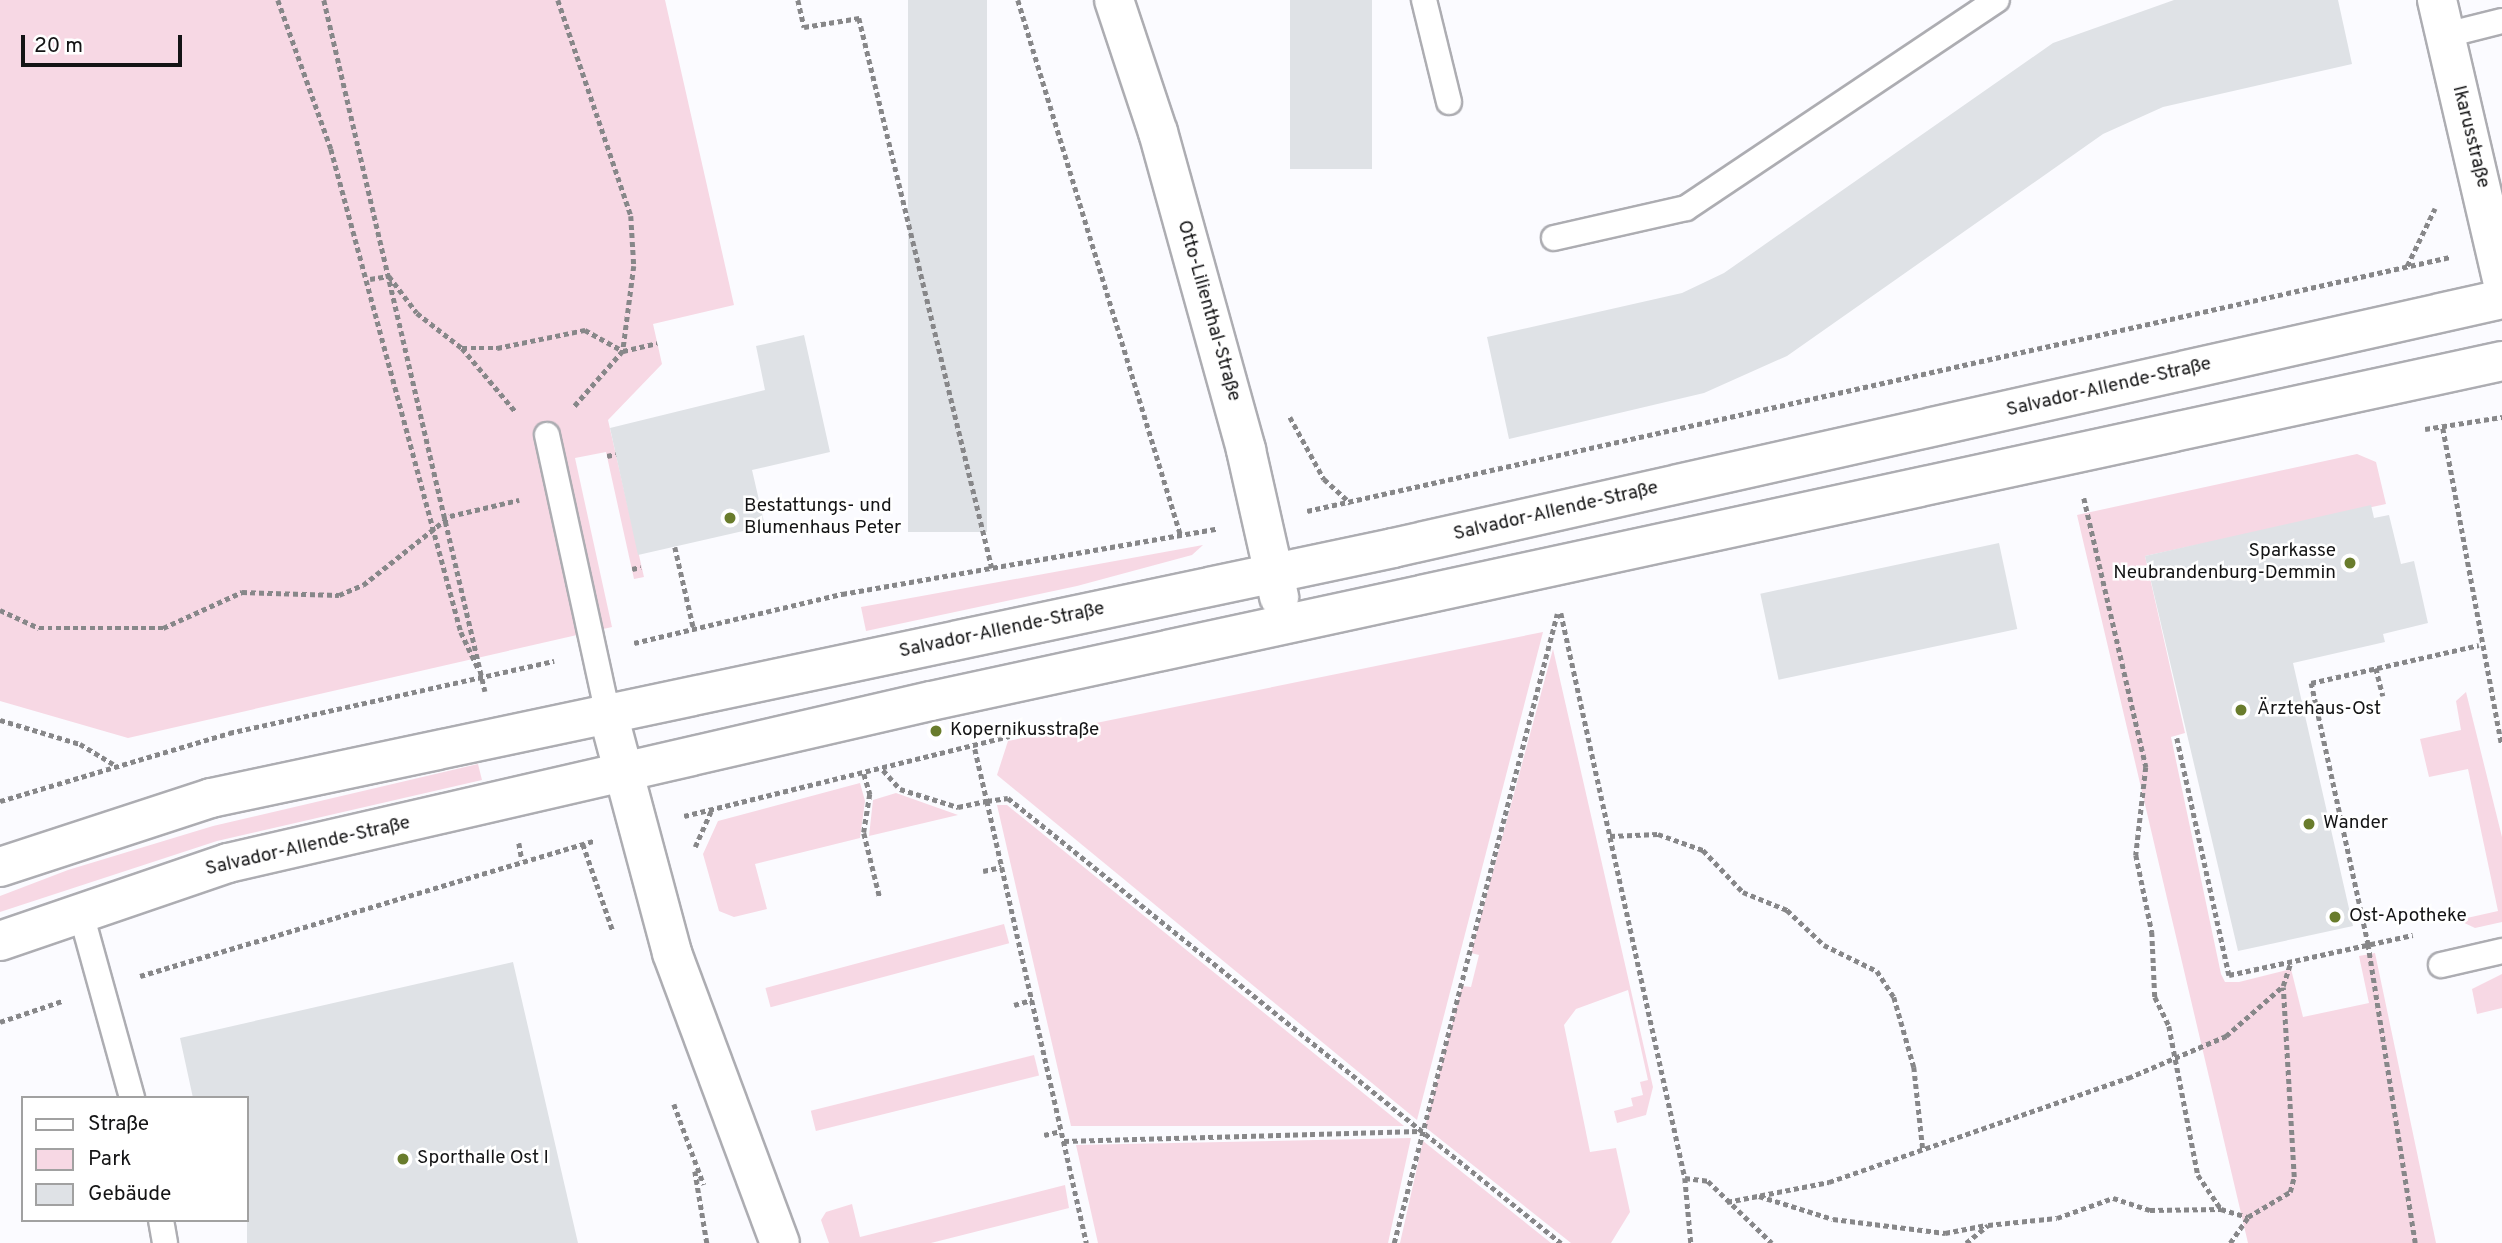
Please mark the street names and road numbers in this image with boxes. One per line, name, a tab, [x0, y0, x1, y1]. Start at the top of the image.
street label: Ikarusstraße	[2446, 83, 2494, 191]
street label: Otto-Lilienthal-Straße	[1171, 218, 1245, 404]
street label: Salvador-Allende-Straße	[2004, 353, 2214, 423]
street label: Salvador-Allende-Straße	[1451, 477, 1661, 547]
street label: Salvador-Allende-Straße	[897, 598, 1107, 664]
street label: Salvador-Allende-Straße	[203, 812, 413, 882]

